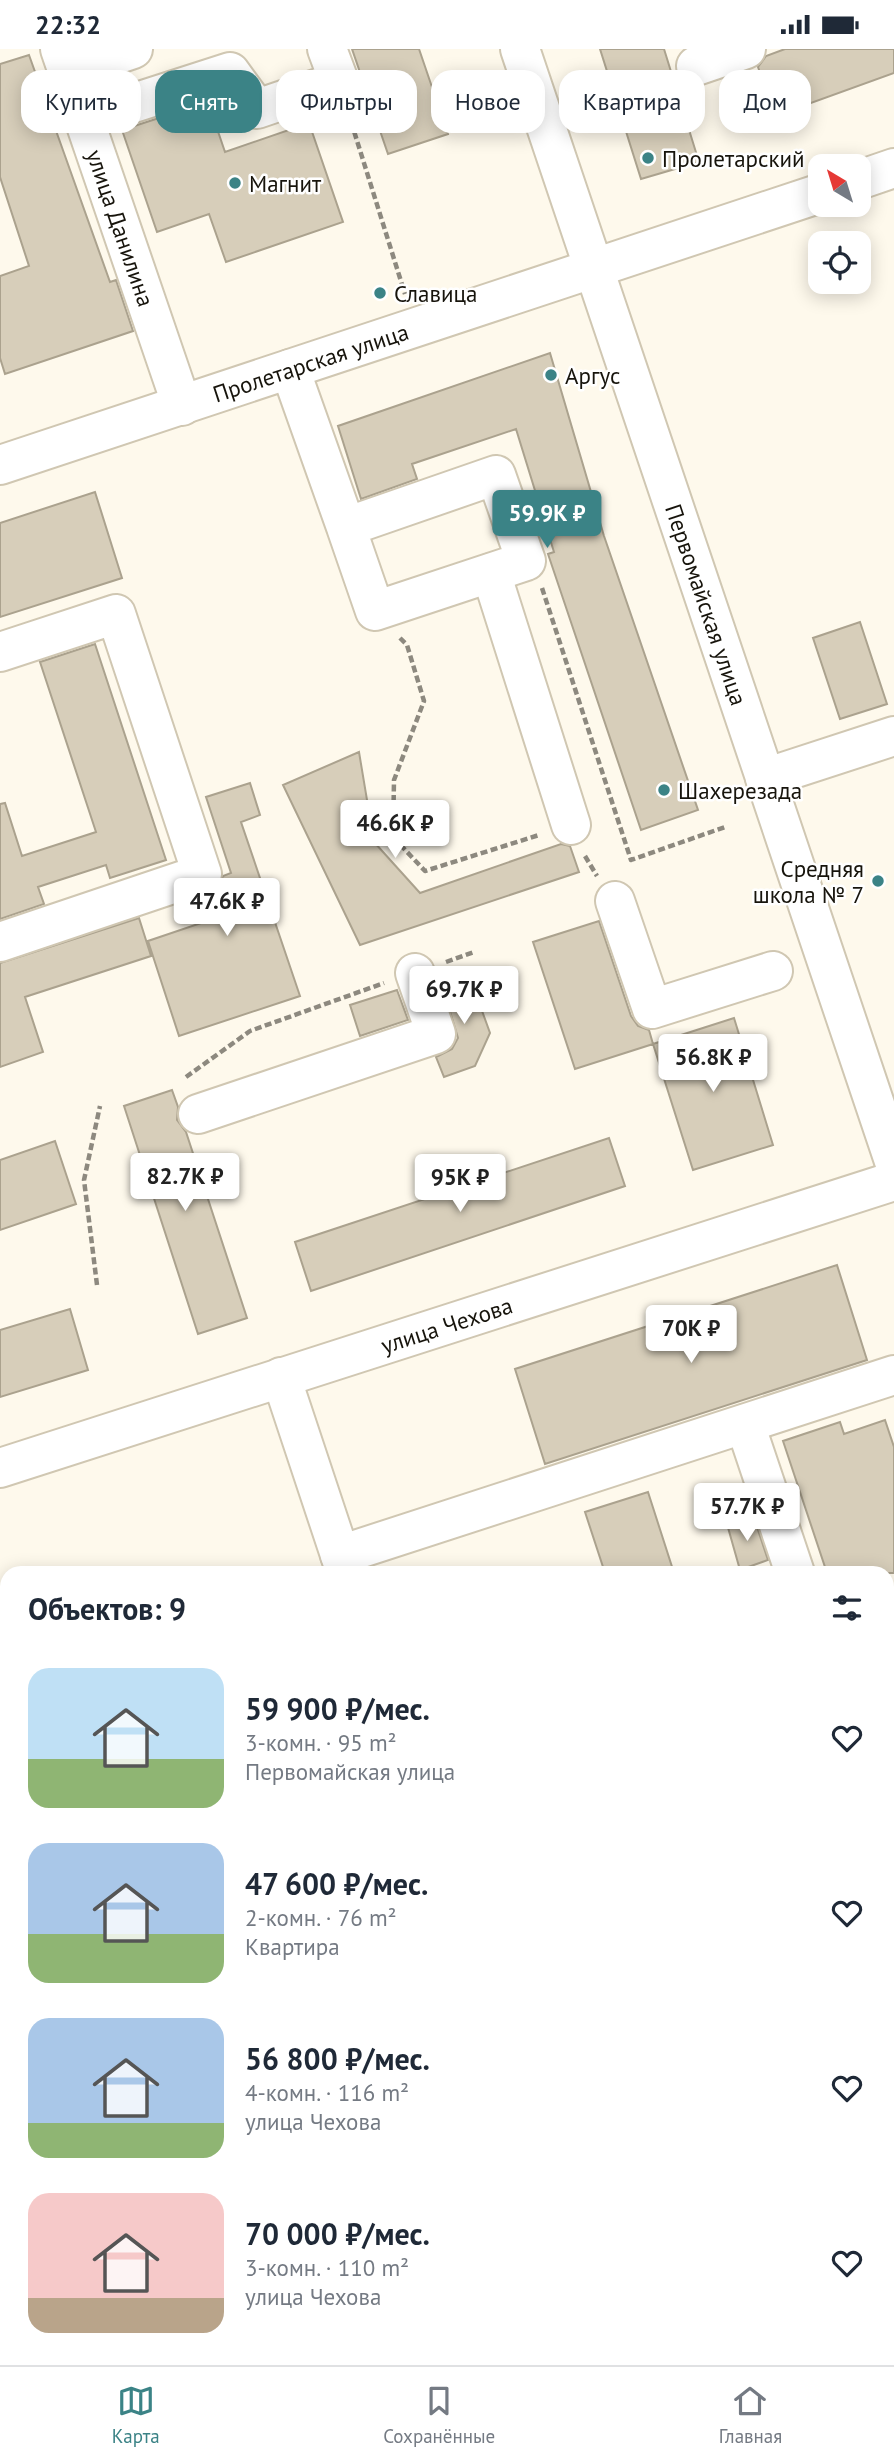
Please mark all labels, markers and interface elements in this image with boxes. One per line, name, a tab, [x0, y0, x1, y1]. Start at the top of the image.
text: 22:32	[35, 8, 101, 41]
chip: Купить	[21, 70, 141, 133]
chip: Снять	[155, 70, 262, 133]
chip: Фильтры	[276, 70, 417, 133]
chip: Новое	[431, 70, 545, 133]
chip: Квартира	[559, 70, 705, 133]
chip: Дом	[719, 70, 811, 133]
place label: Пролетарский	[662, 144, 805, 173]
street label: улица Данилина	[81, 146, 161, 310]
marker: Пролетарский	[640, 150, 656, 166]
north arrow	[808, 154, 872, 217]
map controls	[808, 154, 871, 294]
place label: Магнит	[249, 169, 322, 198]
marker: Магнит	[227, 175, 243, 191]
button: locate	[808, 231, 871, 294]
place label: Славица	[394, 279, 477, 308]
marker: Славица	[372, 285, 388, 301]
street label: Пролетарская улица	[209, 316, 412, 408]
place label: Аргус	[565, 361, 620, 390]
marker: Аргус	[543, 367, 559, 383]
pin: 59.9K ₽	[482, 491, 612, 550]
text: 59.9K ₽	[508, 498, 586, 527]
street label: Первомайская улица	[660, 500, 754, 709]
place label: Шахерезада	[678, 776, 802, 805]
marker: Шахерезада	[656, 782, 672, 798]
pin: 46.6K ₽	[330, 801, 460, 860]
text: 46.6K ₽	[356, 808, 434, 837]
place label: Средняя школа № 7	[753, 854, 864, 909]
marker: Средняя школа № 7	[870, 873, 886, 889]
pin: 47.6K ₽	[162, 879, 292, 938]
text: 47.6K ₽	[190, 886, 264, 915]
pin: 69.7K ₽	[399, 967, 529, 1026]
text: 69.7K ₽	[425, 974, 503, 1003]
pin: 56.8K ₽	[648, 1035, 778, 1094]
text: 56.8K ₽	[674, 1042, 752, 1071]
pin: 82.7K ₽	[120, 1153, 250, 1213]
pin: 95K ₽	[411, 1155, 509, 1214]
text: 82.7K ₽	[146, 1161, 224, 1190]
text: 95K ₽	[431, 1162, 489, 1191]
street label: улица Чехова	[377, 1290, 516, 1359]
pin: 70K ₽	[642, 1305, 740, 1365]
text: 70K ₽	[662, 1313, 720, 1342]
pin: 57.7K ₽	[682, 1483, 812, 1543]
text: 57.7K ₽	[710, 1491, 784, 1520]
text: Объектов: 9	[28, 1589, 186, 1628]
icon: filters	[828, 1589, 866, 1627]
text: 59 900 ₽/мес.	[245, 1689, 430, 1728]
icon: home	[84, 1696, 168, 1780]
icon: heart	[828, 1719, 866, 1757]
text: 3-комн. · 95 m²	[245, 1728, 397, 1757]
text: Первомайская улица	[245, 1757, 455, 1786]
text: 47 600 ₽/мес.	[245, 1864, 428, 1903]
icon: home	[84, 1871, 168, 1955]
icon: heart	[828, 1894, 866, 1932]
text: 2-комн. · 76 m²	[245, 1903, 397, 1932]
text: Квартира	[245, 1932, 340, 1961]
text: 56 800 ₽/мес.	[245, 2039, 430, 2078]
icon: home	[84, 2046, 168, 2130]
icon: heart	[828, 2069, 866, 2107]
text: 4-комн. · 116 m²	[245, 2078, 409, 2107]
text: улица Чехова	[245, 2107, 381, 2136]
text: 70 000 ₽/мес.	[245, 2214, 430, 2253]
icon: home	[84, 2221, 168, 2305]
icon: heart	[828, 2244, 866, 2282]
text: 3-комн. · 110 m²	[245, 2253, 409, 2282]
text: улица Чехова	[245, 2282, 381, 2311]
tab: Карта	[112, 2382, 160, 2448]
tab: Сохранённые	[383, 2382, 495, 2448]
tab: Главная	[719, 2382, 782, 2448]

